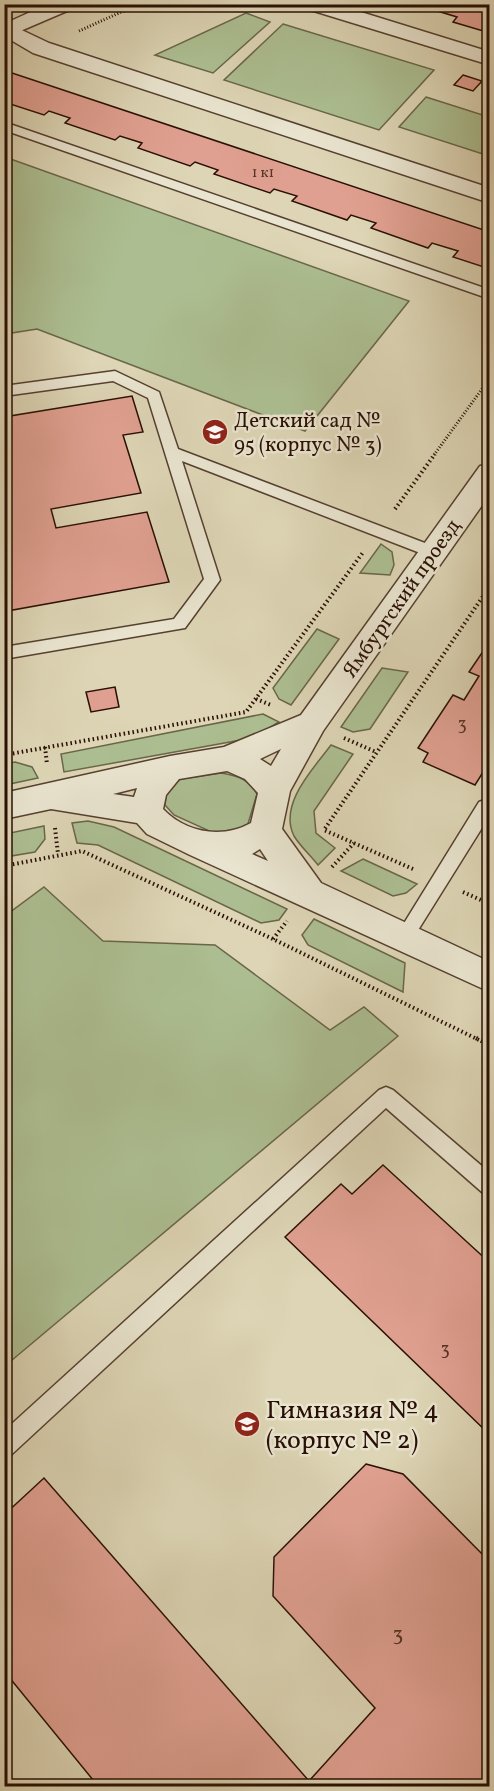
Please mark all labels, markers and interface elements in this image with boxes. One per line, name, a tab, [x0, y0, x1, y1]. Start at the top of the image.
house number: 1 к1	[252, 163, 274, 184]
place label: Детский сад № 95 (корпус № 3)	[234, 407, 382, 460]
school or university icon: Детский сад № 95 (корпус № 3)	[200, 417, 230, 447]
street label: Ямбургский проезд	[336, 513, 468, 684]
house number: 3	[457, 713, 467, 738]
house number: 3	[440, 1338, 450, 1363]
place label: Гимназия № 4 (корпус № 2)	[266, 1393, 439, 1459]
school or university icon: Гимназия № 4 (корпус № 2)	[232, 1409, 262, 1439]
house number: 3	[393, 1620, 403, 1649]

